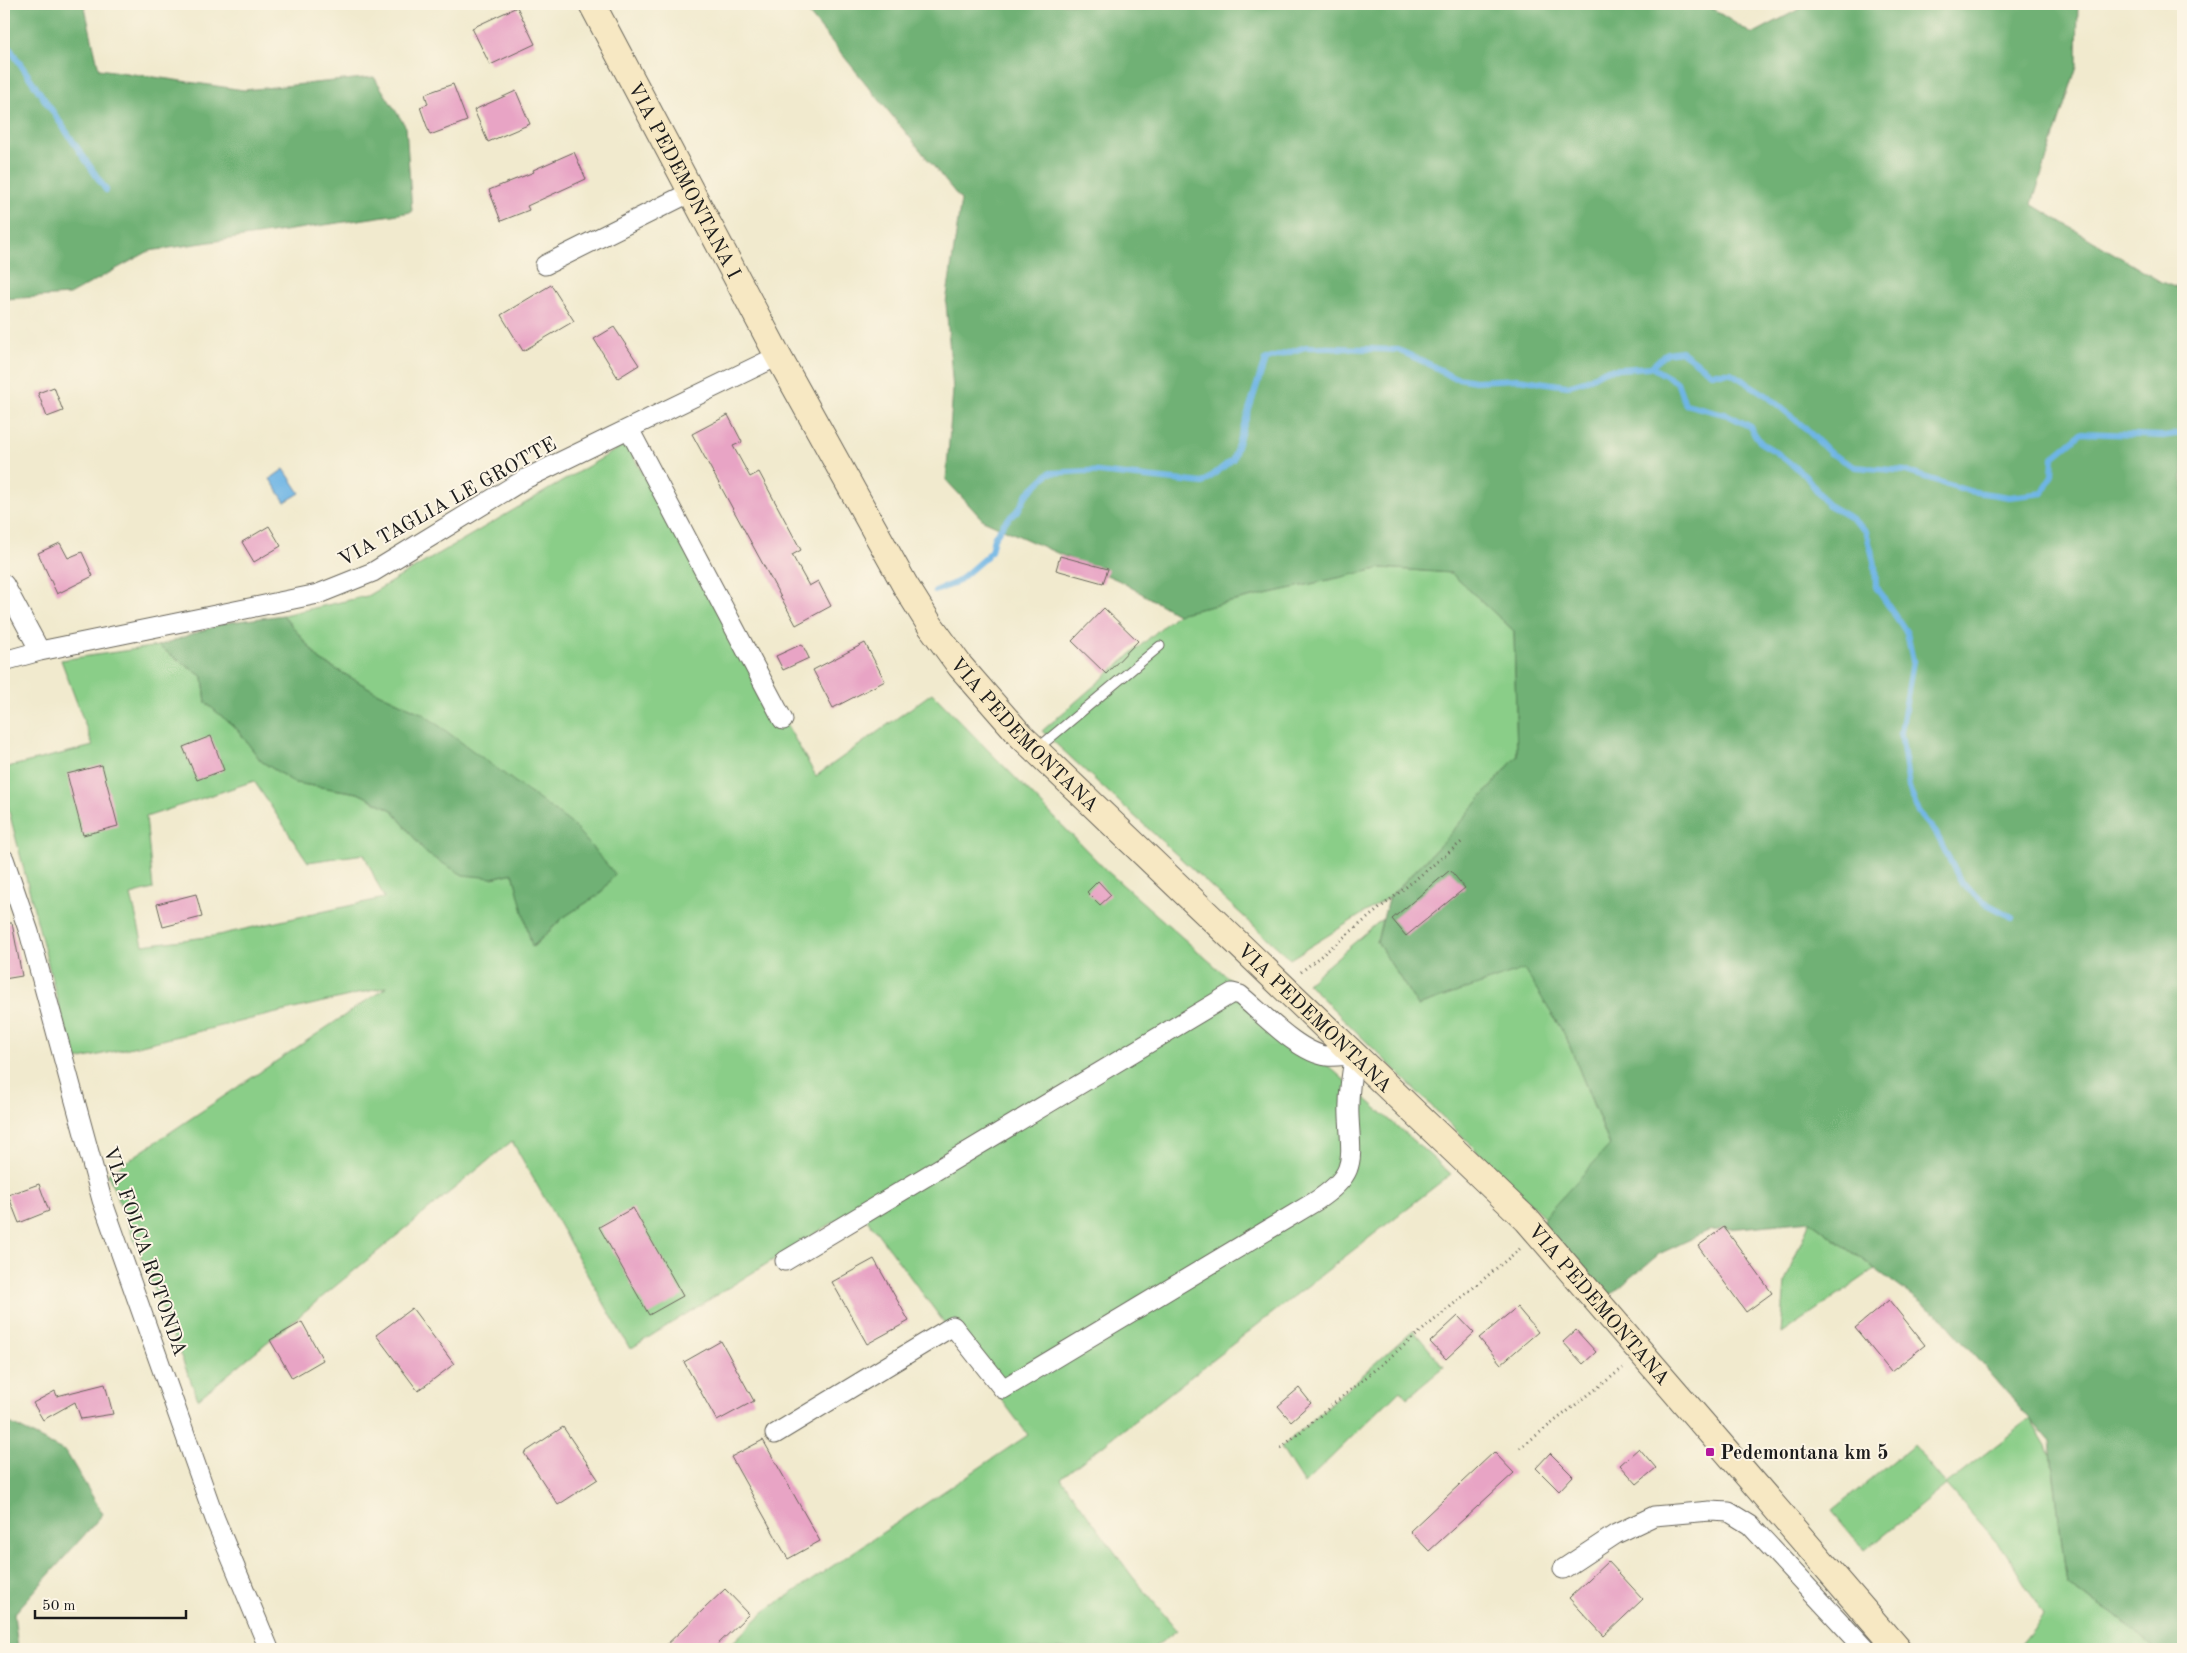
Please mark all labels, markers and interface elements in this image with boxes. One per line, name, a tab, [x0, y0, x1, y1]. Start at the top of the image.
street label: VIA PEDEMONTANA I	[623, 79, 743, 282]
street label: VIA TAGLIA LE GROTTE	[336, 434, 560, 571]
street label: VIA PEDEMONTANA	[945, 654, 1102, 816]
street label: VIA PEDEMONTANA	[1233, 941, 1395, 1097]
street label: VIA FOLCA ROTONDA	[99, 1144, 189, 1359]
street label: VIA PEDEMONTANA	[1523, 1221, 1673, 1390]
place label: Pedemontana km 5	[1720, 1443, 1889, 1464]
marker: Pedemontana km 5	[1704, 1446, 1716, 1458]
scale bar	[35, 1588, 186, 1620]
text: 50 m	[42, 1599, 76, 1614]

